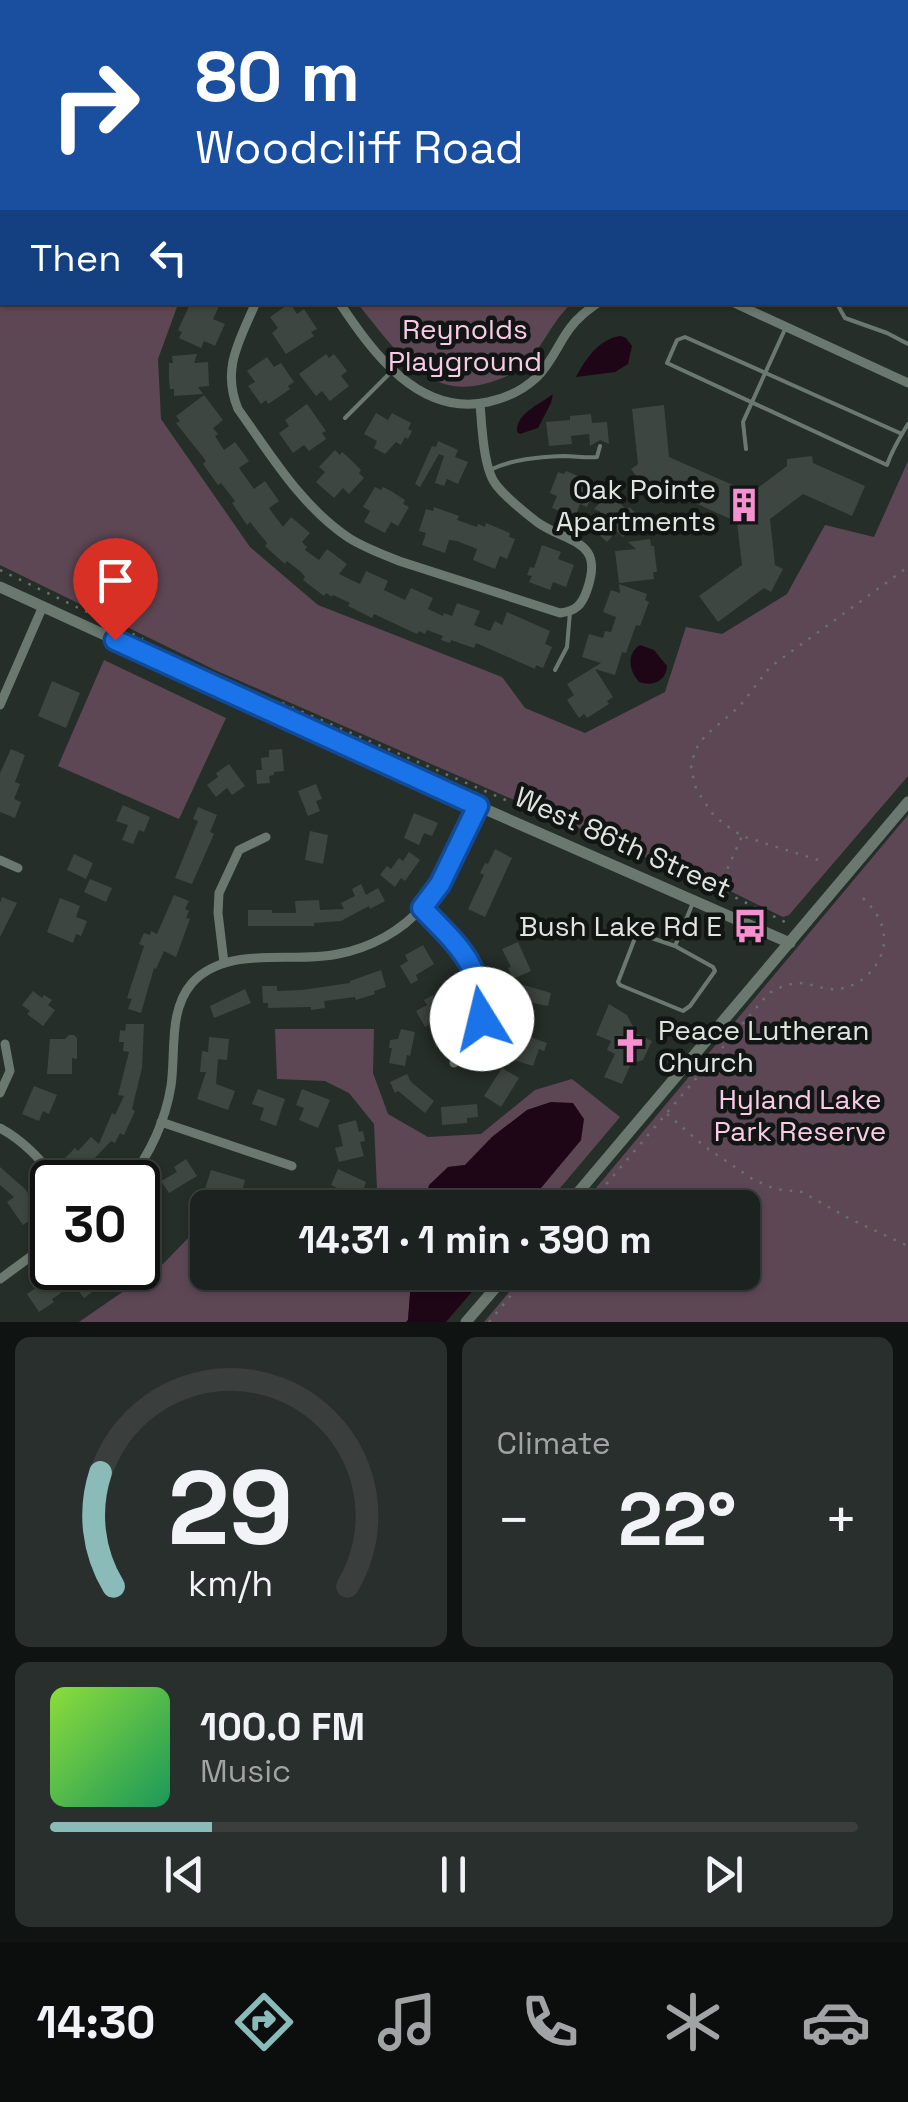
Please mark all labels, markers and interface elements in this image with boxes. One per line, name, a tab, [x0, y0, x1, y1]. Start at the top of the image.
text: 80 m	[195, 32, 360, 121]
icon: right	[30, 40, 160, 170]
text: Woodcliff Road	[195, 119, 524, 176]
icon: left	[141, 230, 196, 285]
text: Then	[30, 234, 121, 282]
park label: Reynolds Playground	[388, 311, 542, 379]
place label: Oak Pointe Apartments	[556, 471, 716, 539]
building icon: Oak Pointe Apartments	[725, 486, 763, 524]
pin	[73, 538, 158, 641]
icon: arrive	[88, 553, 143, 608]
street label: West 86th Street	[509, 778, 737, 906]
bus stop icon: Bush Lake Rd E	[731, 907, 769, 945]
place label: Bush Lake Rd E	[519, 908, 722, 944]
position arrow	[430, 967, 534, 1071]
place label: Peace Lutheran Church	[658, 1012, 869, 1080]
church icon: Peace Lutheran Church	[611, 1027, 649, 1065]
park label: Hyland Lake Park Reserve	[714, 1081, 886, 1149]
speed limit sign: 30	[30, 1160, 160, 1290]
text: 14:31 · 1 min · 390 m	[298, 1216, 652, 1264]
text: Climate	[497, 1423, 611, 1463]
text: 29	[168, 1442, 294, 1574]
text: 22°	[618, 1471, 737, 1567]
text: −	[497, 1485, 531, 1555]
text: +	[824, 1485, 858, 1555]
text: km/h	[188, 1561, 273, 1606]
text: 100.0 FM	[200, 1703, 365, 1751]
text: Music	[200, 1751, 291, 1791]
icon: previous	[157, 1847, 212, 1902]
icon: pause	[426, 1847, 481, 1902]
icon: next	[696, 1847, 751, 1902]
icon: directions	[229, 1987, 299, 2057]
icon: music	[372, 1987, 442, 2057]
icon: phone	[515, 1987, 585, 2057]
icon: climate	[658, 1987, 728, 2057]
icon: car	[801, 1987, 871, 2057]
text: 14:30	[37, 1994, 155, 2051]

